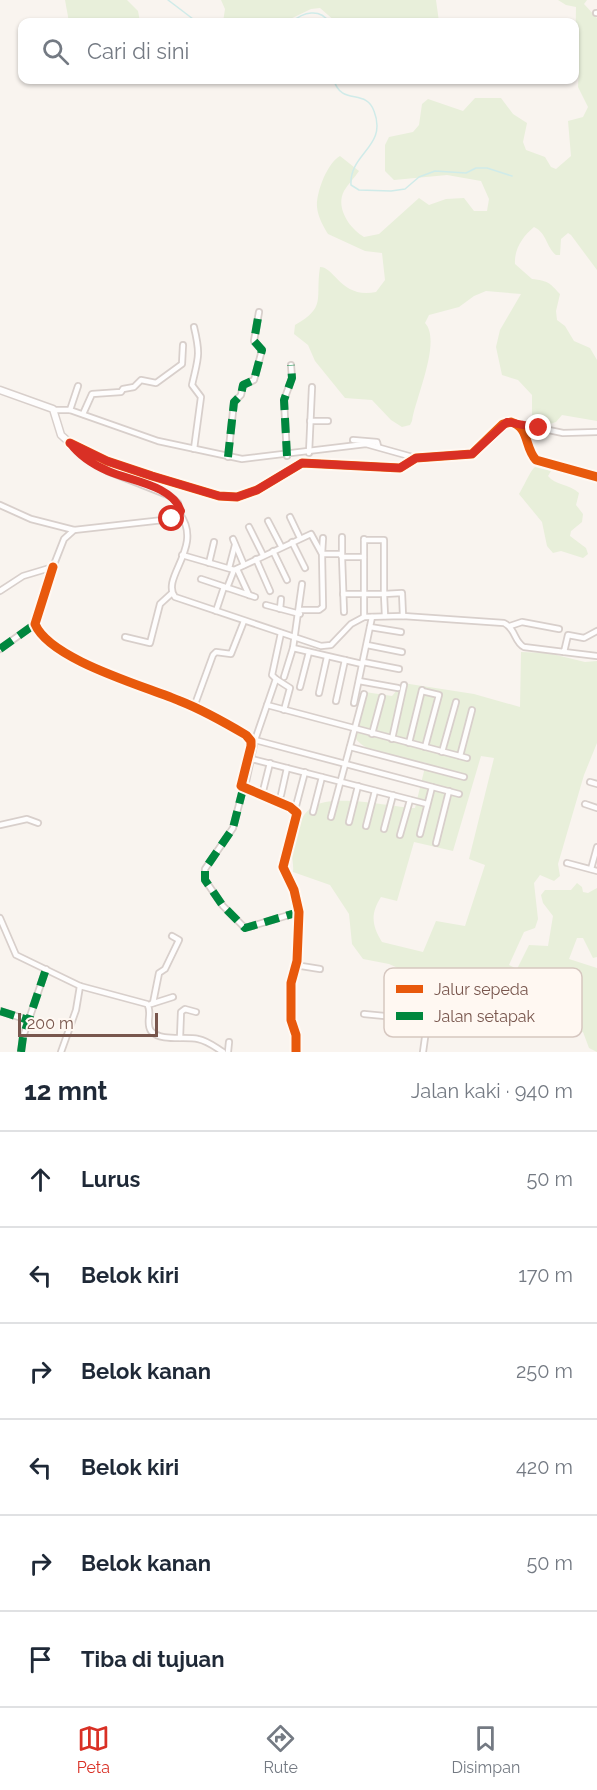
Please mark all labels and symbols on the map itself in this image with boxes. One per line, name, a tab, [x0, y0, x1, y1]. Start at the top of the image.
route end	[525, 414, 551, 440]
route start	[158, 505, 184, 531]
legend	[384, 968, 582, 1037]
text: Jalur sepeda	[434, 980, 529, 999]
text: Jalan setapak	[434, 1007, 535, 1026]
scale bar	[18, 1010, 158, 1038]

